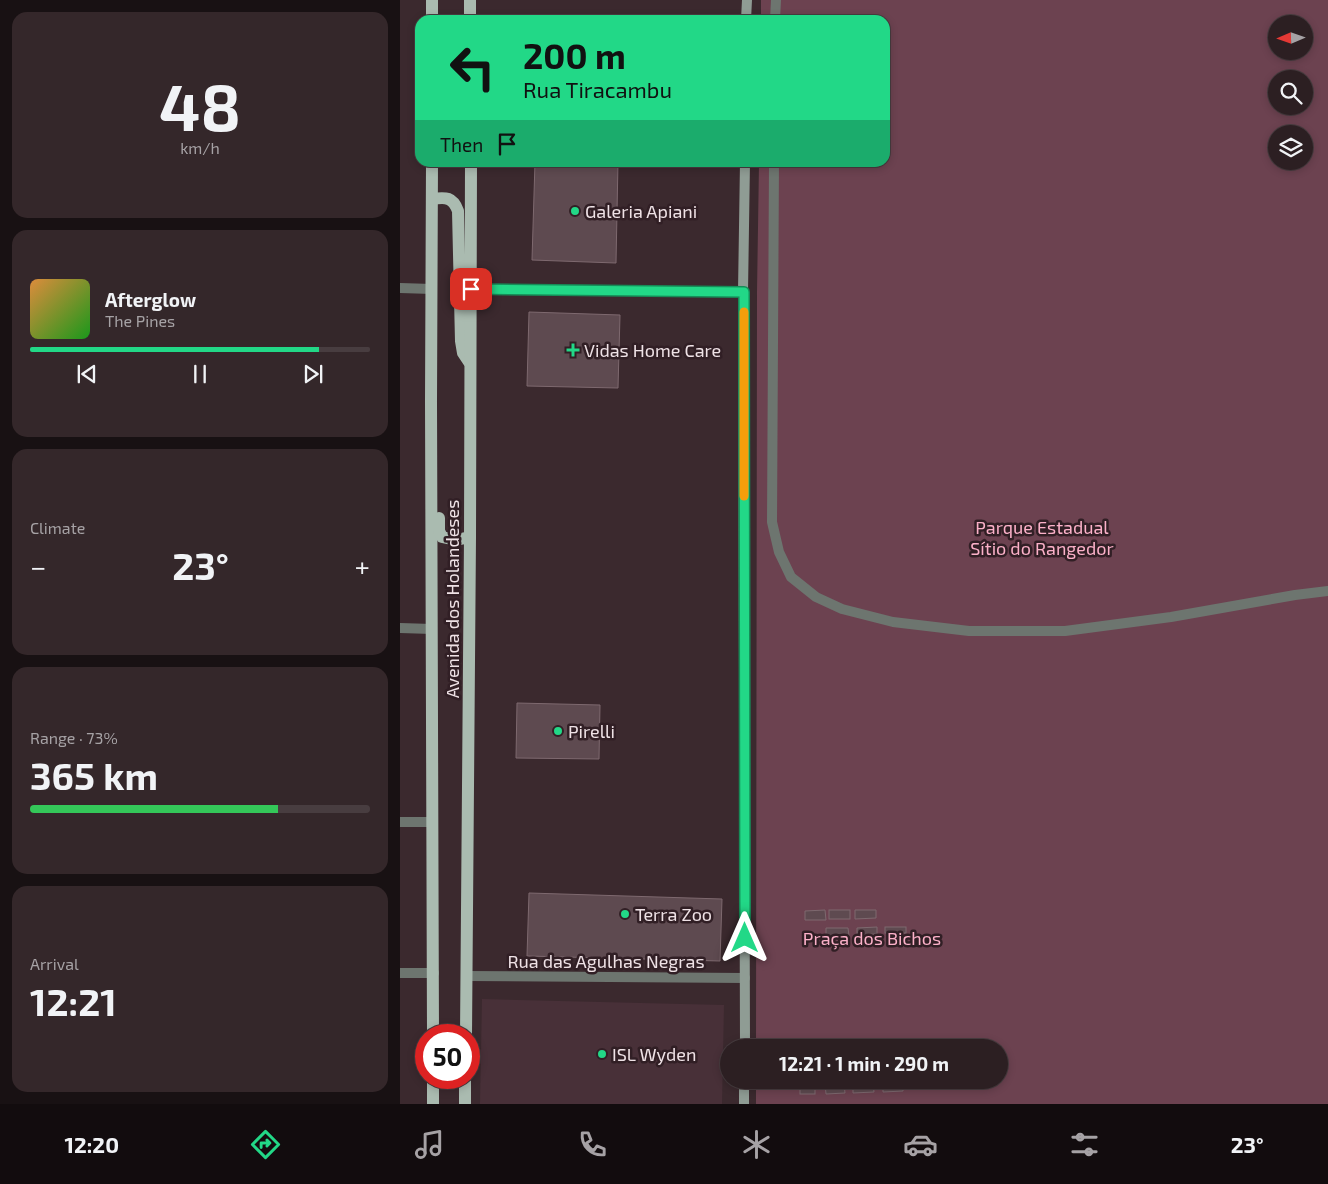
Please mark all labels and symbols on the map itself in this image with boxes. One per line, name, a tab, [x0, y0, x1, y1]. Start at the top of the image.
north arrow	[1268, 15, 1312, 60]
place label: Galeria Apiani	[585, 200, 697, 222]
marker: Galeria Apiani	[569, 205, 581, 217]
pin	[450, 268, 492, 310]
place label: Vidas Home Care	[584, 339, 721, 361]
marker: Vidas Home Care	[566, 343, 580, 357]
street label: Avenida dos Holandeses	[441, 500, 463, 698]
park label: Parque Estadual Sítio do Rangedor	[970, 516, 1114, 559]
place label: Pirelli	[568, 720, 615, 742]
marker: Pirelli	[552, 725, 564, 737]
place label: Terra Zoo	[635, 903, 712, 925]
marker: Terra Zoo	[619, 908, 631, 920]
position arrow	[718, 911, 770, 963]
park label: Praça dos Bichos	[803, 927, 941, 950]
street label: Rua das Agulhas Negras	[507, 950, 705, 972]
speed limit sign: 50	[415, 1024, 480, 1089]
place label: ISL Wyden	[612, 1043, 696, 1065]
marker: ISL Wyden	[596, 1048, 608, 1060]

